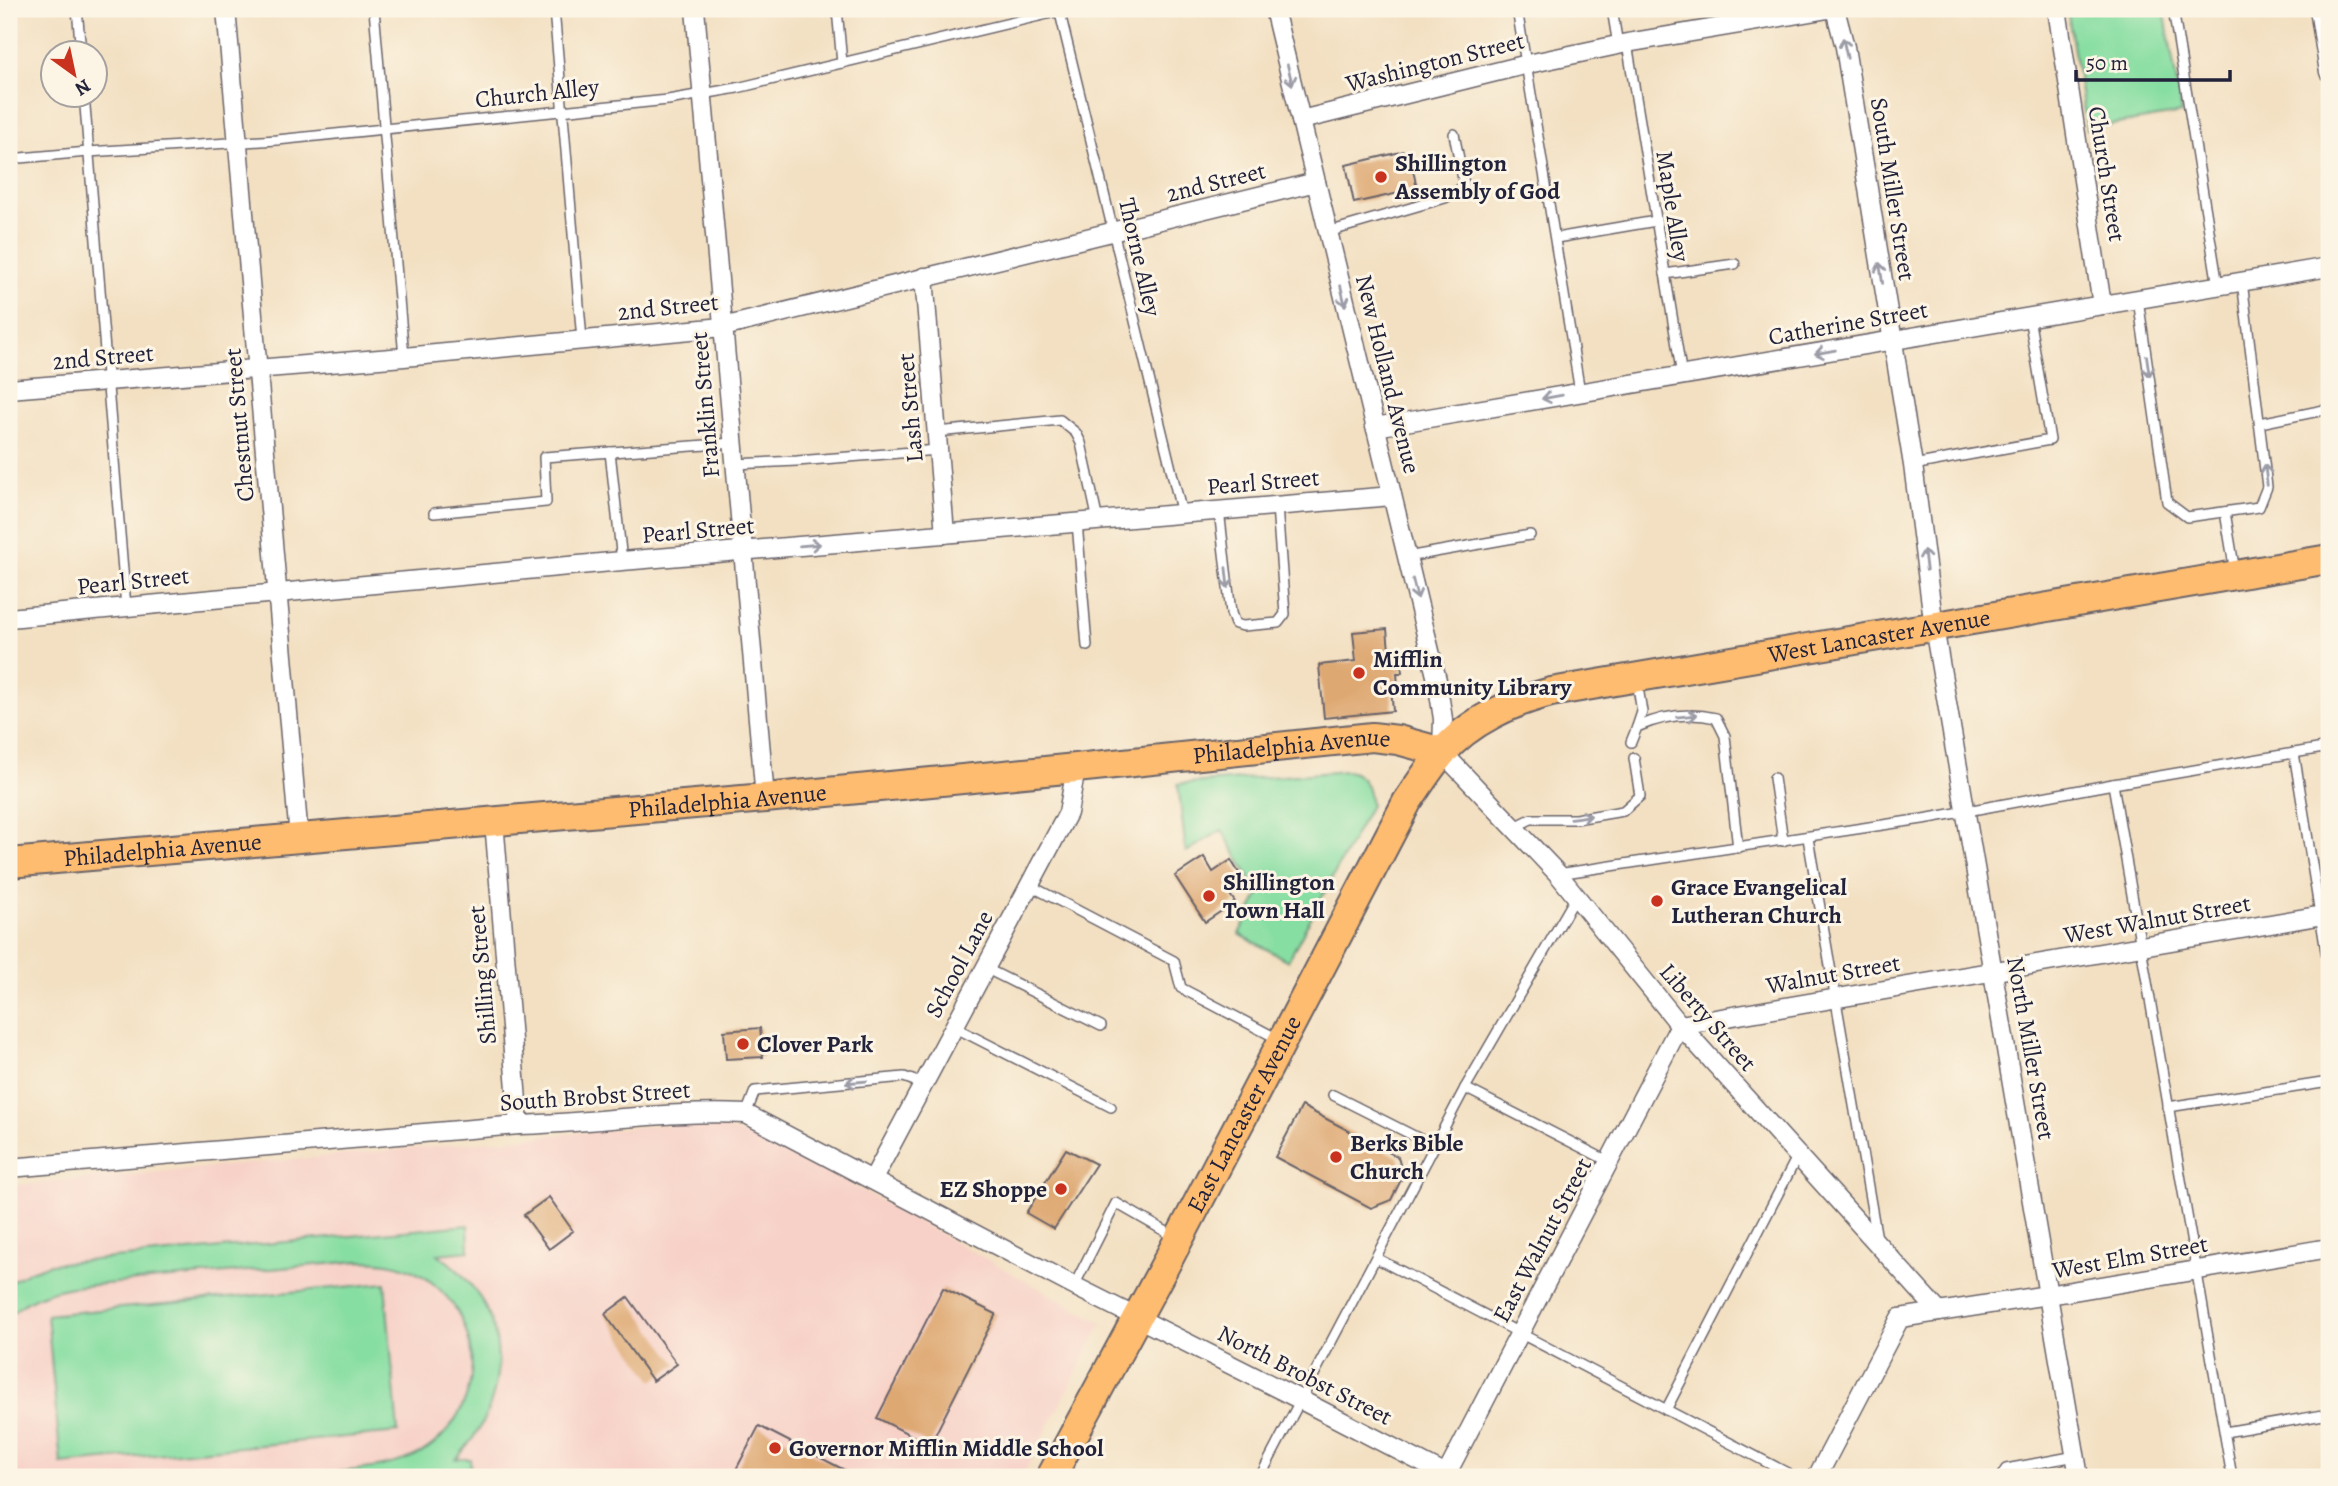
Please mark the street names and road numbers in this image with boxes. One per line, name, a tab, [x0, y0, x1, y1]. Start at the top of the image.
street label: Washington Street	[1341, 24, 1528, 100]
street label: Church Alley	[474, 71, 601, 115]
street label: South Miller Street	[1863, 95, 1923, 283]
street label: Church Street	[2081, 104, 2133, 244]
street label: Maple Alley	[1648, 148, 1698, 264]
street label: 2nd Street	[1163, 154, 1269, 210]
street label: Thorne Alley	[1111, 195, 1169, 319]
street label: New Holland Avenue	[1348, 271, 1428, 477]
street label: 2nd Street	[616, 286, 720, 328]
street label: Catherine Street	[1766, 293, 1930, 353]
street label: Franklin Street	[683, 331, 727, 479]
street label: 2nd Street	[51, 337, 155, 377]
street label: Chestnut Street	[216, 347, 262, 503]
street label: Lash Street	[889, 352, 931, 464]
street label: Pearl Street	[1205, 461, 1321, 503]
street label: Pearl Street	[640, 509, 756, 551]
street label: Pearl Street	[75, 559, 191, 603]
street label: West Lancaster Avenue	[1764, 601, 1993, 671]
street label: Philadelphia Avenue	[1191, 721, 1392, 772]
street label: Philadelphia Avenue	[627, 776, 828, 826]
street label: Philadelphia Avenue	[62, 825, 263, 874]
street label: West Walnut Street	[2060, 887, 2253, 951]
street label: Shilling Street	[460, 904, 504, 1046]
street label: School Lane	[917, 905, 1001, 1023]
street label: Walnut Street	[1763, 946, 1902, 1002]
street label: North Miller Street	[1999, 954, 2063, 1142]
street label: Liberty Street	[1652, 956, 1764, 1078]
street label: East Lancaster Avenue	[1179, 1010, 1309, 1219]
street label: South Brobst Street	[499, 1073, 692, 1119]
street label: East Walnut Street	[1485, 1152, 1599, 1328]
street label: West Elm Street	[2049, 1228, 2210, 1287]
street label: North Brobst Street	[1212, 1317, 1398, 1433]

